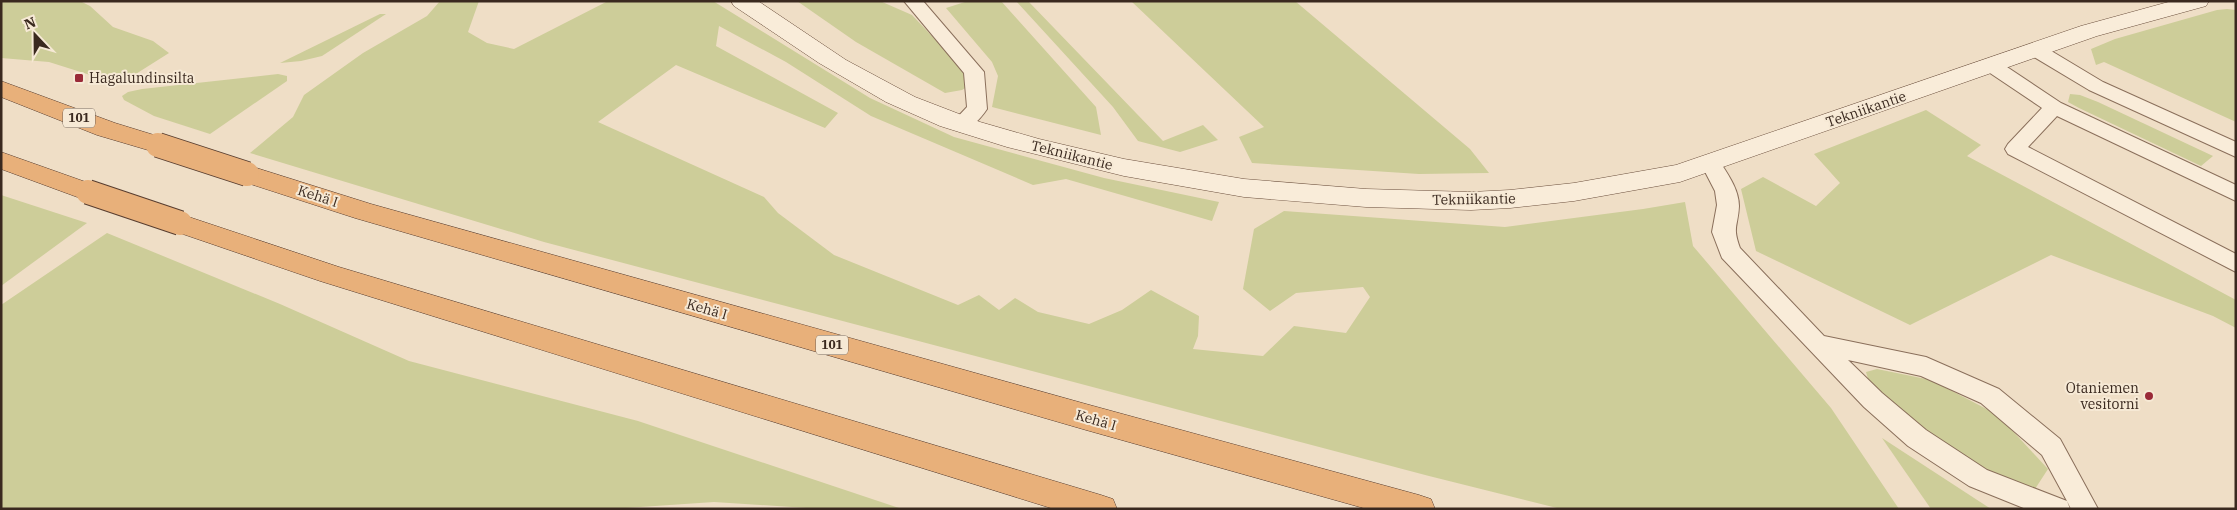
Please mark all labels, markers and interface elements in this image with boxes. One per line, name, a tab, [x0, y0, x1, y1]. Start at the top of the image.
north arrow	[10, 10, 60, 60]
text: N	[22, 13, 39, 33]
place label: Hagalundinsilta	[89, 69, 195, 87]
marker: Hagalundinsilta	[73, 72, 85, 84]
street label: Tekniikantie	[1824, 87, 1908, 131]
road number: 101	[63, 109, 95, 128]
street label: Tekniikantie	[1029, 136, 1115, 174]
street label: Kehä I	[295, 181, 341, 211]
street label: Tekniikantie	[1432, 189, 1516, 209]
street label: Kehä I	[685, 295, 730, 323]
road number: 101	[816, 336, 848, 354]
place label: Otaniemen vesitorni	[2066, 379, 2139, 413]
marker: Otaniemen vesitorni	[2143, 390, 2155, 402]
street label: Kehä I	[1074, 406, 1119, 434]

